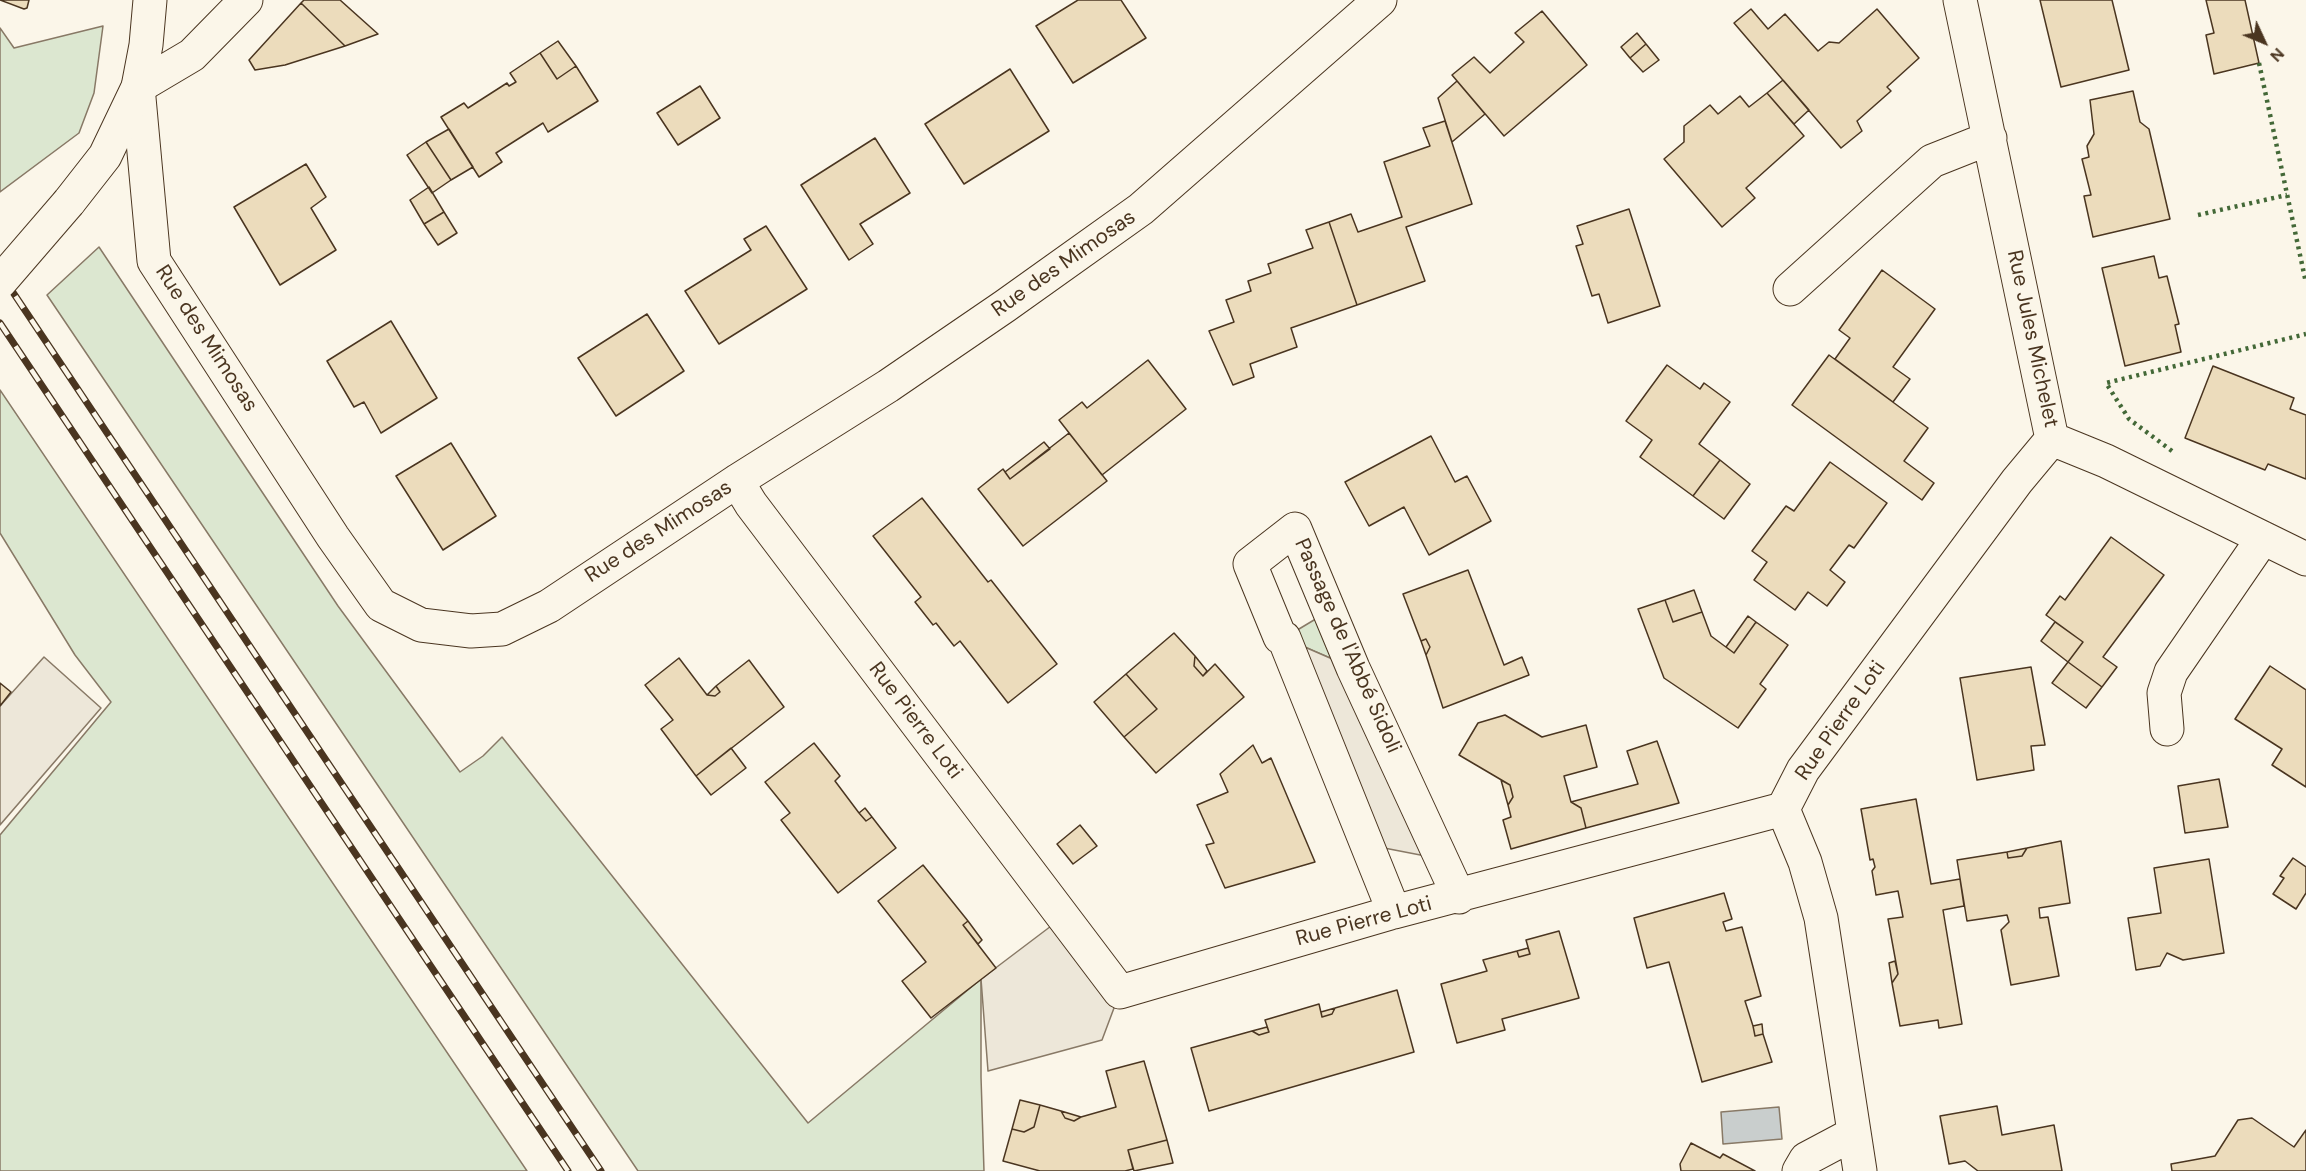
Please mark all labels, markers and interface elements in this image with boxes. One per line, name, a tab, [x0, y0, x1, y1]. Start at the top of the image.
north arrow	[2234, 12, 2294, 72]
text: N	[2266, 43, 2289, 66]
street label: Rue des Mimosas	[987, 205, 1141, 323]
street label: Rue Jules Michelet	[2001, 248, 2063, 430]
street label: Rue des Mimosas	[149, 261, 263, 417]
street label: Rue des Mimosas	[581, 475, 737, 589]
street label: Passage de l'Abbé Sidoli	[1288, 535, 1406, 757]
street label: Rue Pierre Loti	[1791, 657, 1891, 785]
street label: Rue Pierre Loti	[863, 658, 967, 784]
street label: Rue Pierre Loti	[1293, 892, 1435, 952]

